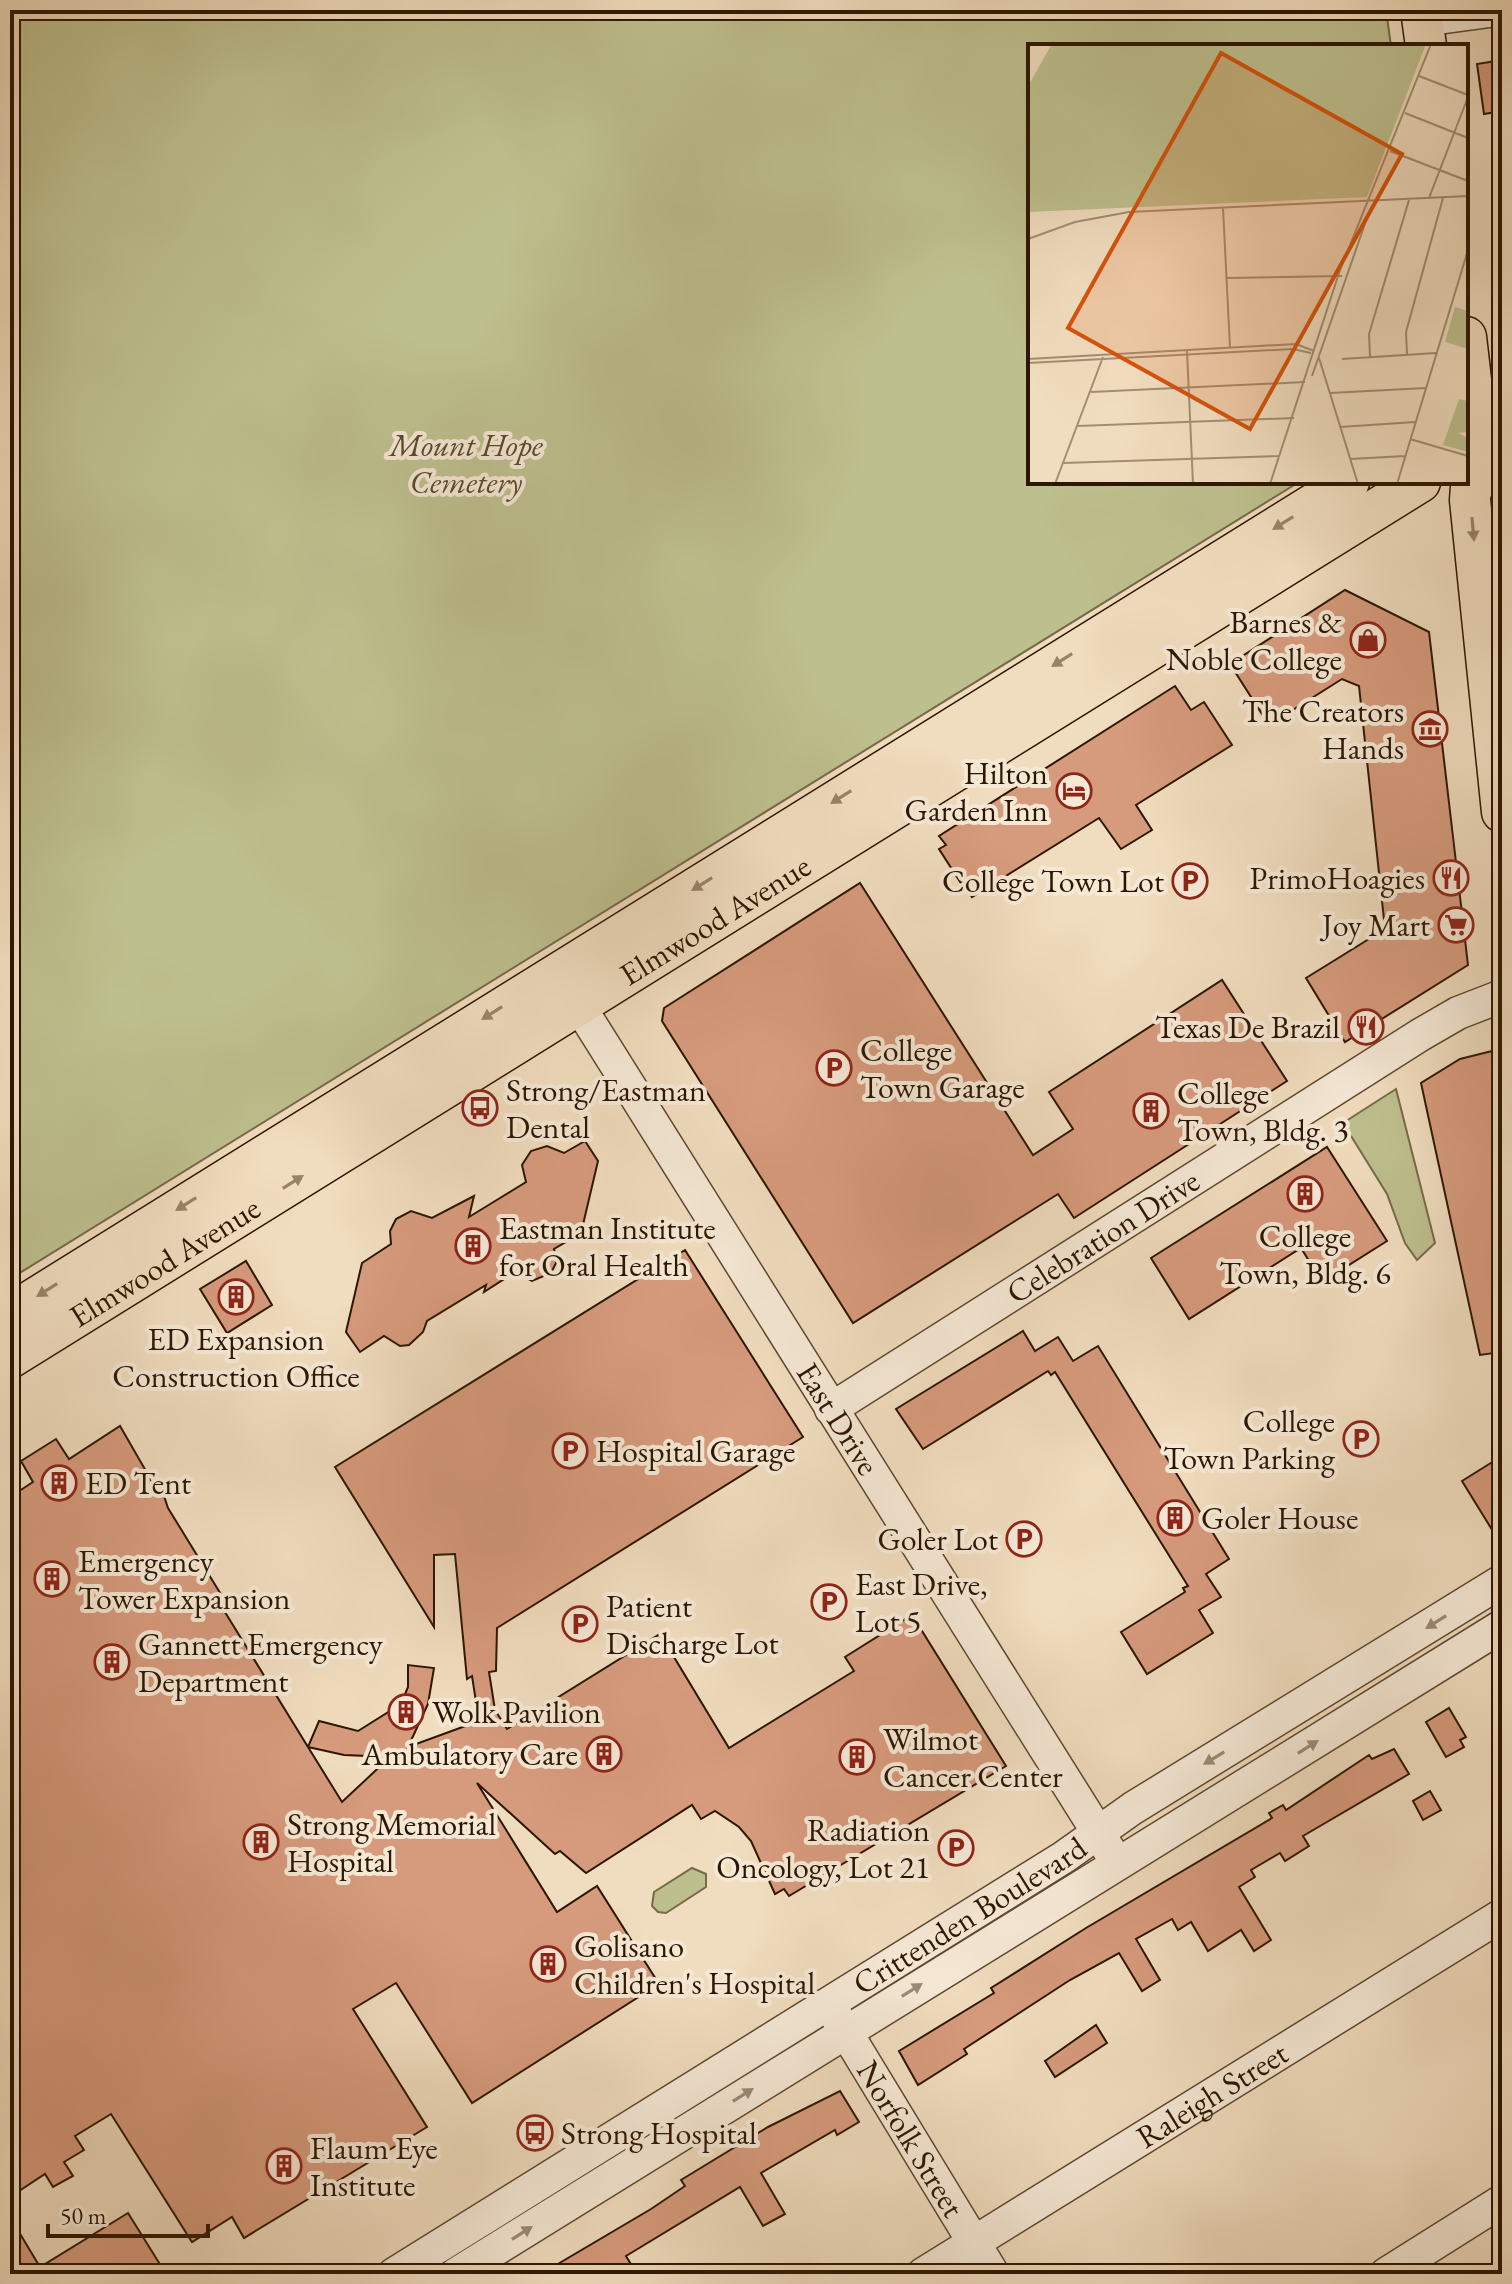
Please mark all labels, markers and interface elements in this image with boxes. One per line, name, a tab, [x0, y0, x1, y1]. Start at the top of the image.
inset map	[1028, 44, 1468, 484]
park label: Mount Hope Cemetery	[387, 424, 544, 503]
one-way arrow	[1272, 516, 1294, 530]
one-way arrow	[1467, 517, 1480, 542]
place label: Barnes & Noble College	[1166, 601, 1342, 680]
shop icon: Barnes & Noble College	[1349, 621, 1387, 659]
one-way arrow	[1051, 653, 1073, 667]
place label: The Creators Hands	[1242, 690, 1404, 769]
museum icon: The Creators Hands	[1411, 710, 1449, 748]
place label: Hilton Garden Inn	[905, 752, 1048, 831]
hotel icon: Hilton Garden Inn	[1055, 772, 1093, 810]
one-way arrow	[830, 790, 852, 804]
street label: Elmwood Avenue	[612, 845, 818, 995]
place label: PrimoHoagies	[1250, 857, 1425, 899]
restaurant icon: PrimoHoagies	[1432, 859, 1470, 897]
place label: College Town Lot	[942, 860, 1164, 902]
parking icon: College Town Lot	[1171, 862, 1209, 900]
one-way arrow	[691, 876, 713, 890]
place label: Joy Mart	[1319, 904, 1430, 946]
supermarket icon: Joy Mart	[1437, 906, 1475, 944]
one-way arrow	[481, 1006, 503, 1020]
place label: Texas De Brazil	[1155, 1006, 1340, 1048]
restaurant icon: Texas De Brazil	[1347, 1008, 1385, 1046]
place label: College Town Garage	[860, 1029, 1025, 1108]
parking icon: College Town Garage	[815, 1049, 853, 1087]
place label: Strong/Eastman Dental	[506, 1069, 706, 1148]
place label: College Town, Bldg. 3	[1177, 1072, 1349, 1151]
bus stop icon: Strong/Eastman Dental	[461, 1089, 499, 1127]
building icon: College Town, Bldg. 3	[1132, 1092, 1170, 1130]
street label: Celebration Drive	[998, 1159, 1207, 1313]
one-way arrow	[282, 1175, 304, 1189]
building icon: College Town, Bldg. 6	[1286, 1175, 1324, 1213]
street label: Elmwood Avenue	[61, 1187, 268, 1337]
one-way arrow	[175, 1196, 197, 1210]
place label: Eastman Institute for Oral Health	[499, 1207, 716, 1286]
place label: College Town, Bldg. 6	[1219, 1215, 1391, 1294]
building icon: Eastman Institute for Oral Health	[454, 1227, 492, 1265]
building icon: ED Expansion Construction Office	[217, 1278, 255, 1316]
one-way arrow	[36, 1283, 57, 1298]
place label: ED Expansion Construction Office	[112, 1318, 360, 1397]
street label: East Drive	[787, 1354, 889, 1483]
place label: College Town Parking	[1163, 1400, 1336, 1479]
parking icon: College Town Parking	[1342, 1420, 1380, 1458]
place label: Hospital Garage	[596, 1430, 795, 1472]
parking icon: Hospital Garage	[551, 1432, 589, 1470]
place label: ED Tent	[85, 1462, 191, 1504]
building icon: ED Tent	[40, 1464, 78, 1502]
place label: Goler House	[1201, 1497, 1358, 1539]
building icon: Goler House	[1156, 1499, 1194, 1537]
place label: Goler Lot	[877, 1518, 998, 1560]
parking icon: Goler Lot	[1005, 1520, 1043, 1558]
place label: Emergency Tower Expansion	[78, 1540, 291, 1619]
building icon: Emergency Tower Expansion	[33, 1560, 71, 1598]
place label: East Drive, Lot 5	[855, 1563, 988, 1642]
parking icon: East Drive, Lot 5	[810, 1583, 848, 1621]
place label: Patient Discharge Lot	[606, 1585, 779, 1664]
parking icon: Patient Discharge Lot	[561, 1605, 599, 1643]
one-way arrow	[1425, 1615, 1447, 1629]
place label: Gannett Emergency Department	[138, 1623, 384, 1702]
building icon: Gannett Emergency Department	[93, 1643, 131, 1681]
place label: Wolk Pavilion	[432, 1691, 601, 1733]
building icon: Wolk Pavilion	[387, 1693, 425, 1731]
place label: Wilmot Cancer Center	[883, 1718, 1063, 1797]
place label: Ambulatory Care	[361, 1733, 578, 1775]
building icon: Ambulatory Care	[585, 1735, 623, 1773]
building icon: Wilmot Cancer Center	[838, 1738, 876, 1776]
one-way arrow	[1297, 1740, 1319, 1754]
one-way arrow	[1203, 1751, 1225, 1765]
place label: Strong Memorial Hospital	[287, 1803, 496, 1882]
place label: Radiation Oncology, Lot 21	[716, 1809, 930, 1888]
building icon: Strong Memorial Hospital	[242, 1823, 280, 1861]
street label: Crittenden Boulevard	[845, 1826, 1095, 2004]
parking icon: Radiation Oncology, Lot 21	[937, 1829, 975, 1867]
place label: Golisano Children's Hospital	[574, 1925, 815, 2004]
building icon: Golisano Children's Hospital	[529, 1945, 567, 1983]
one-way arrow	[901, 1983, 923, 1997]
street label: Raleigh Street	[1128, 2032, 1296, 2158]
street label: Norfolk Street	[847, 2053, 975, 2225]
one-way arrow	[732, 2088, 754, 2102]
place label: Strong Hospital	[561, 2112, 757, 2154]
bus stop icon: Strong Hospital	[516, 2114, 554, 2152]
place label: Flaum Eye Institute	[310, 2127, 438, 2206]
building icon: Flaum Eye Institute	[265, 2147, 303, 2185]
scale bar	[48, 2188, 208, 2238]
text: 50 m	[60, 2200, 107, 2231]
one-way arrow	[511, 2226, 533, 2240]

